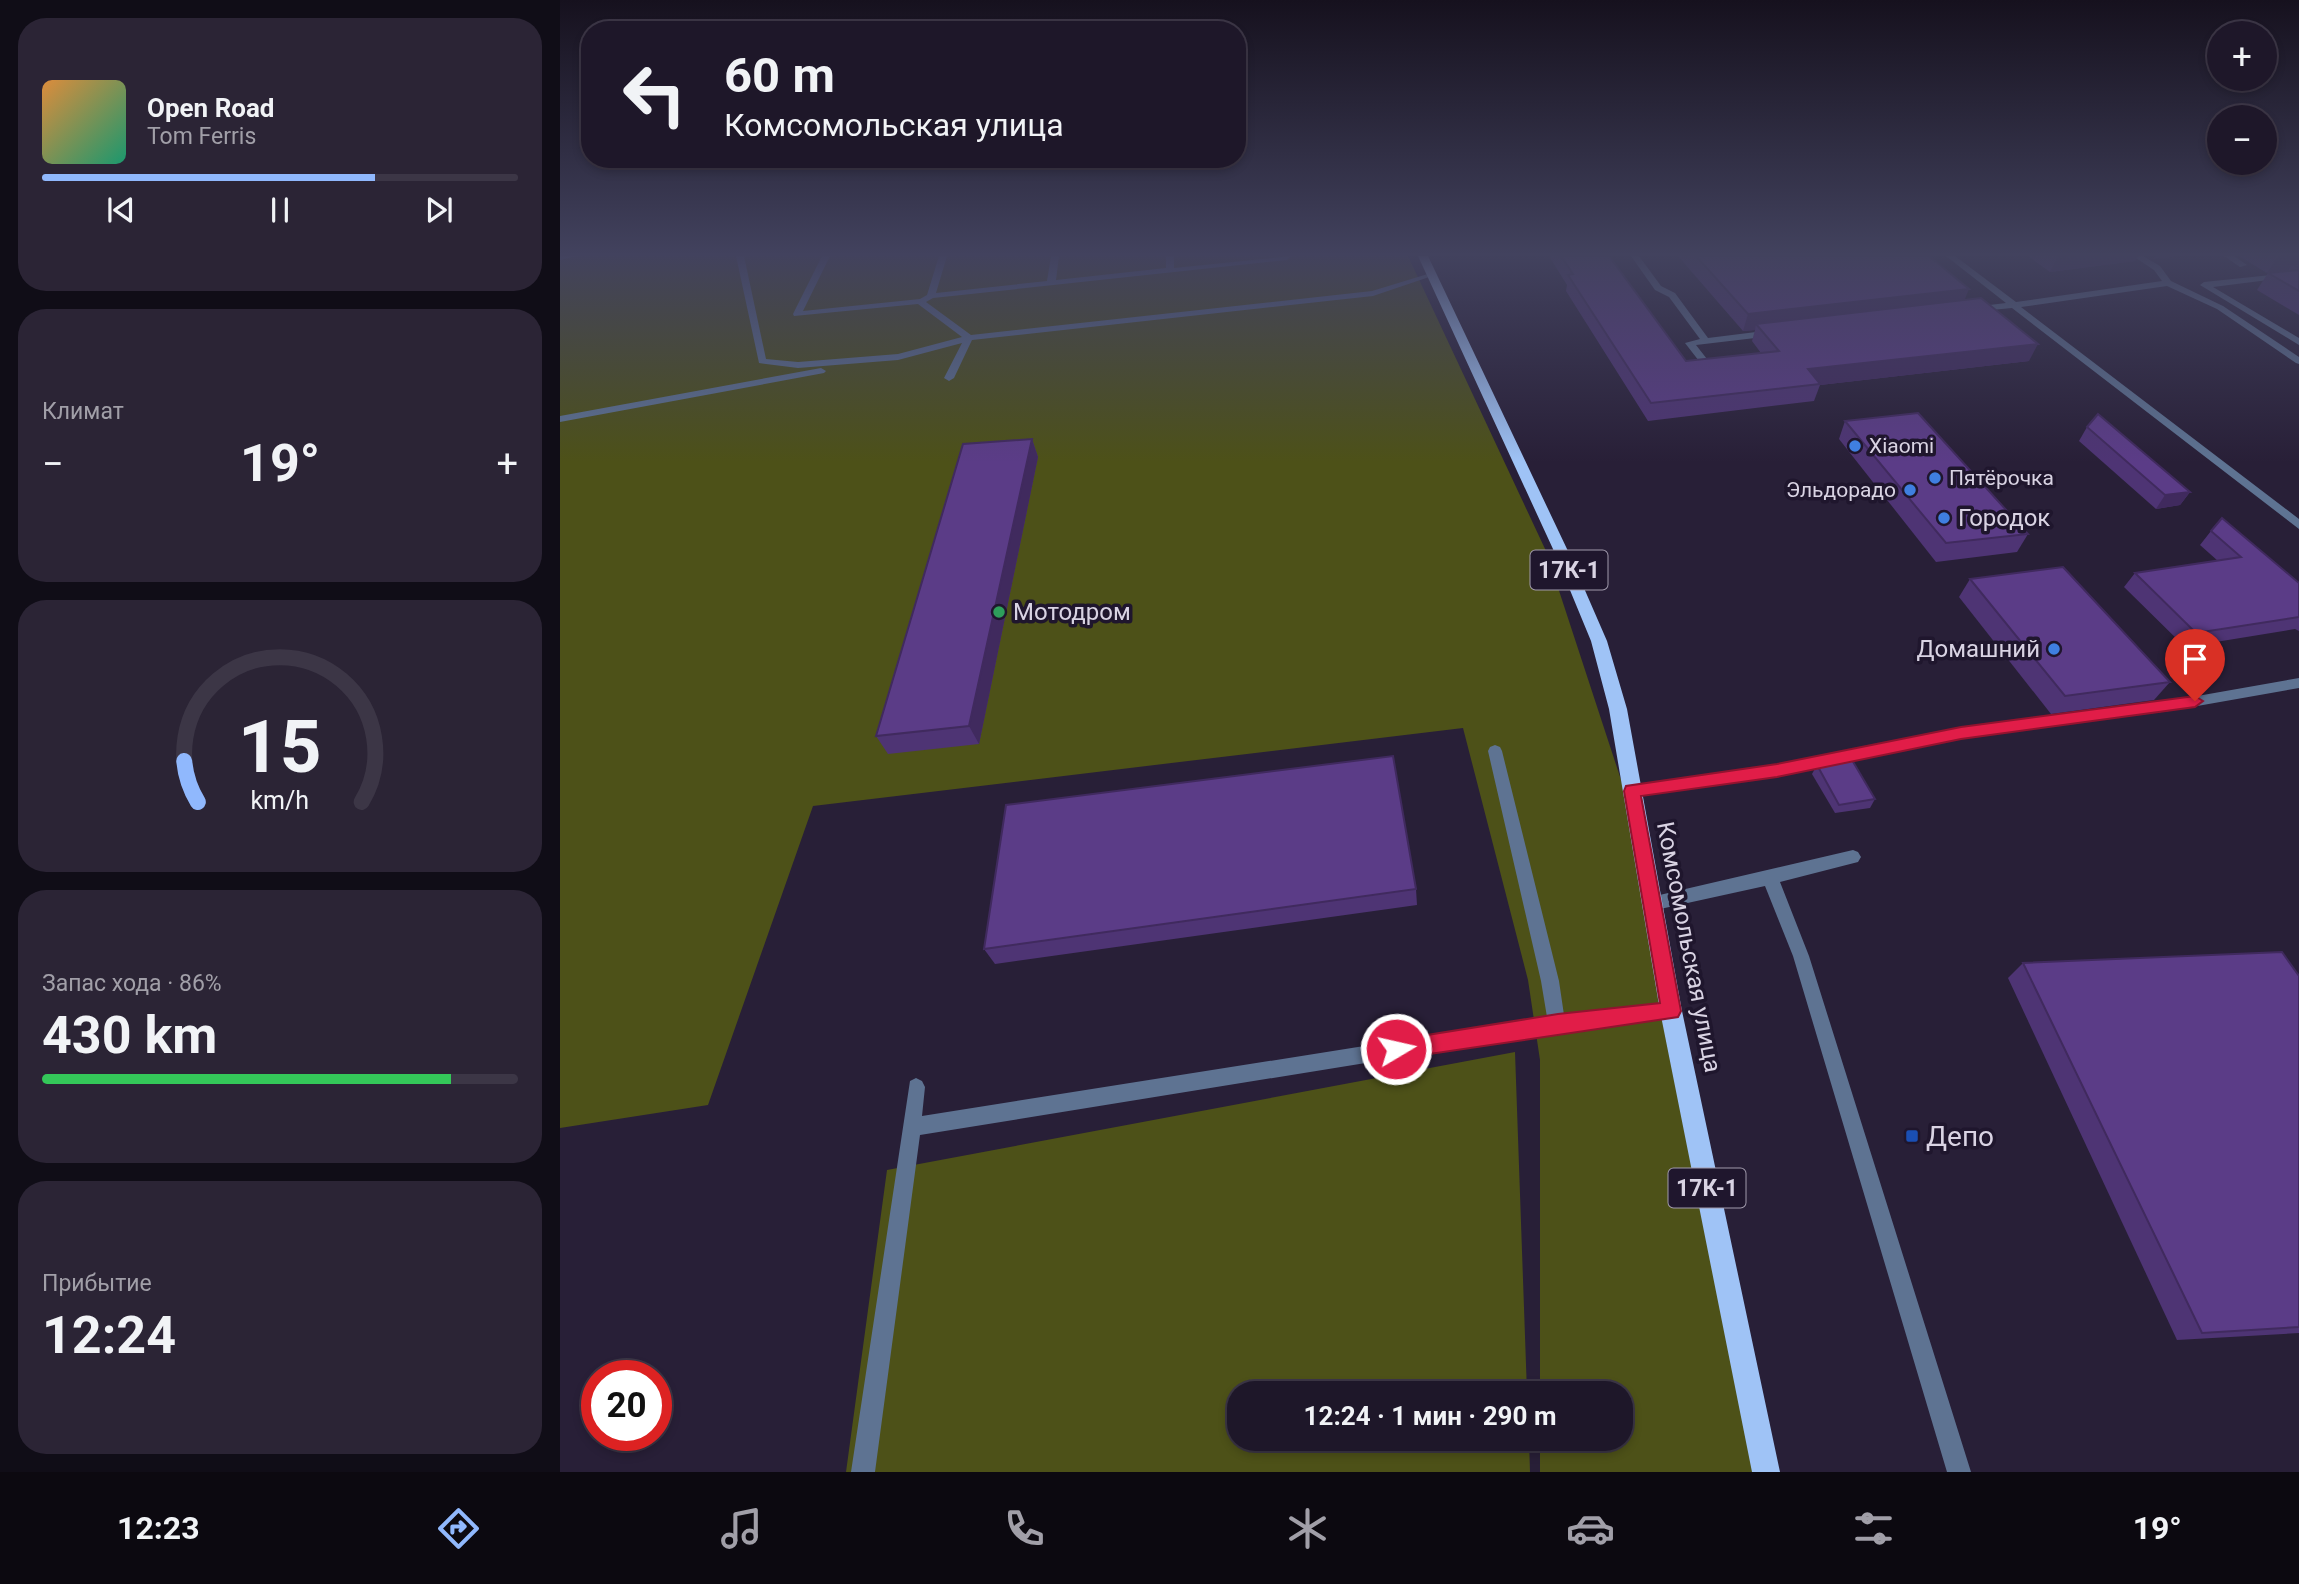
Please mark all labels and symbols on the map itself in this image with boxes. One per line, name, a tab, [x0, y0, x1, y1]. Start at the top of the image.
place label: Xiaomi	[1869, 434, 1934, 458]
marker: Xiaomi	[1847, 438, 1863, 454]
place label: Пятёрочка	[1949, 466, 2054, 490]
marker: Пятёрочка	[1927, 470, 1943, 486]
place label: Эльдорадо	[1786, 478, 1896, 502]
marker: Эльдорадо	[1902, 482, 1918, 498]
place label: Городок	[1958, 504, 2050, 532]
marker: Городок	[1936, 510, 1952, 526]
road number: 17К-1	[1530, 550, 1608, 590]
place label: Мотодром	[1013, 598, 1131, 626]
marker: Мотодром	[991, 604, 1007, 620]
pin	[2165, 629, 2225, 701]
place label: Домашний	[1916, 635, 2040, 663]
marker: Домашний	[2046, 641, 2062, 657]
street label: Комсомольская улица	[1651, 819, 1727, 1075]
position arrow	[1359, 1012, 1433, 1086]
place label: Депо	[1926, 1120, 1994, 1153]
marker: Депо	[1904, 1128, 1920, 1144]
road number: 17К-1	[1668, 1168, 1746, 1208]
speed limit sign: 20	[581, 1360, 672, 1451]

